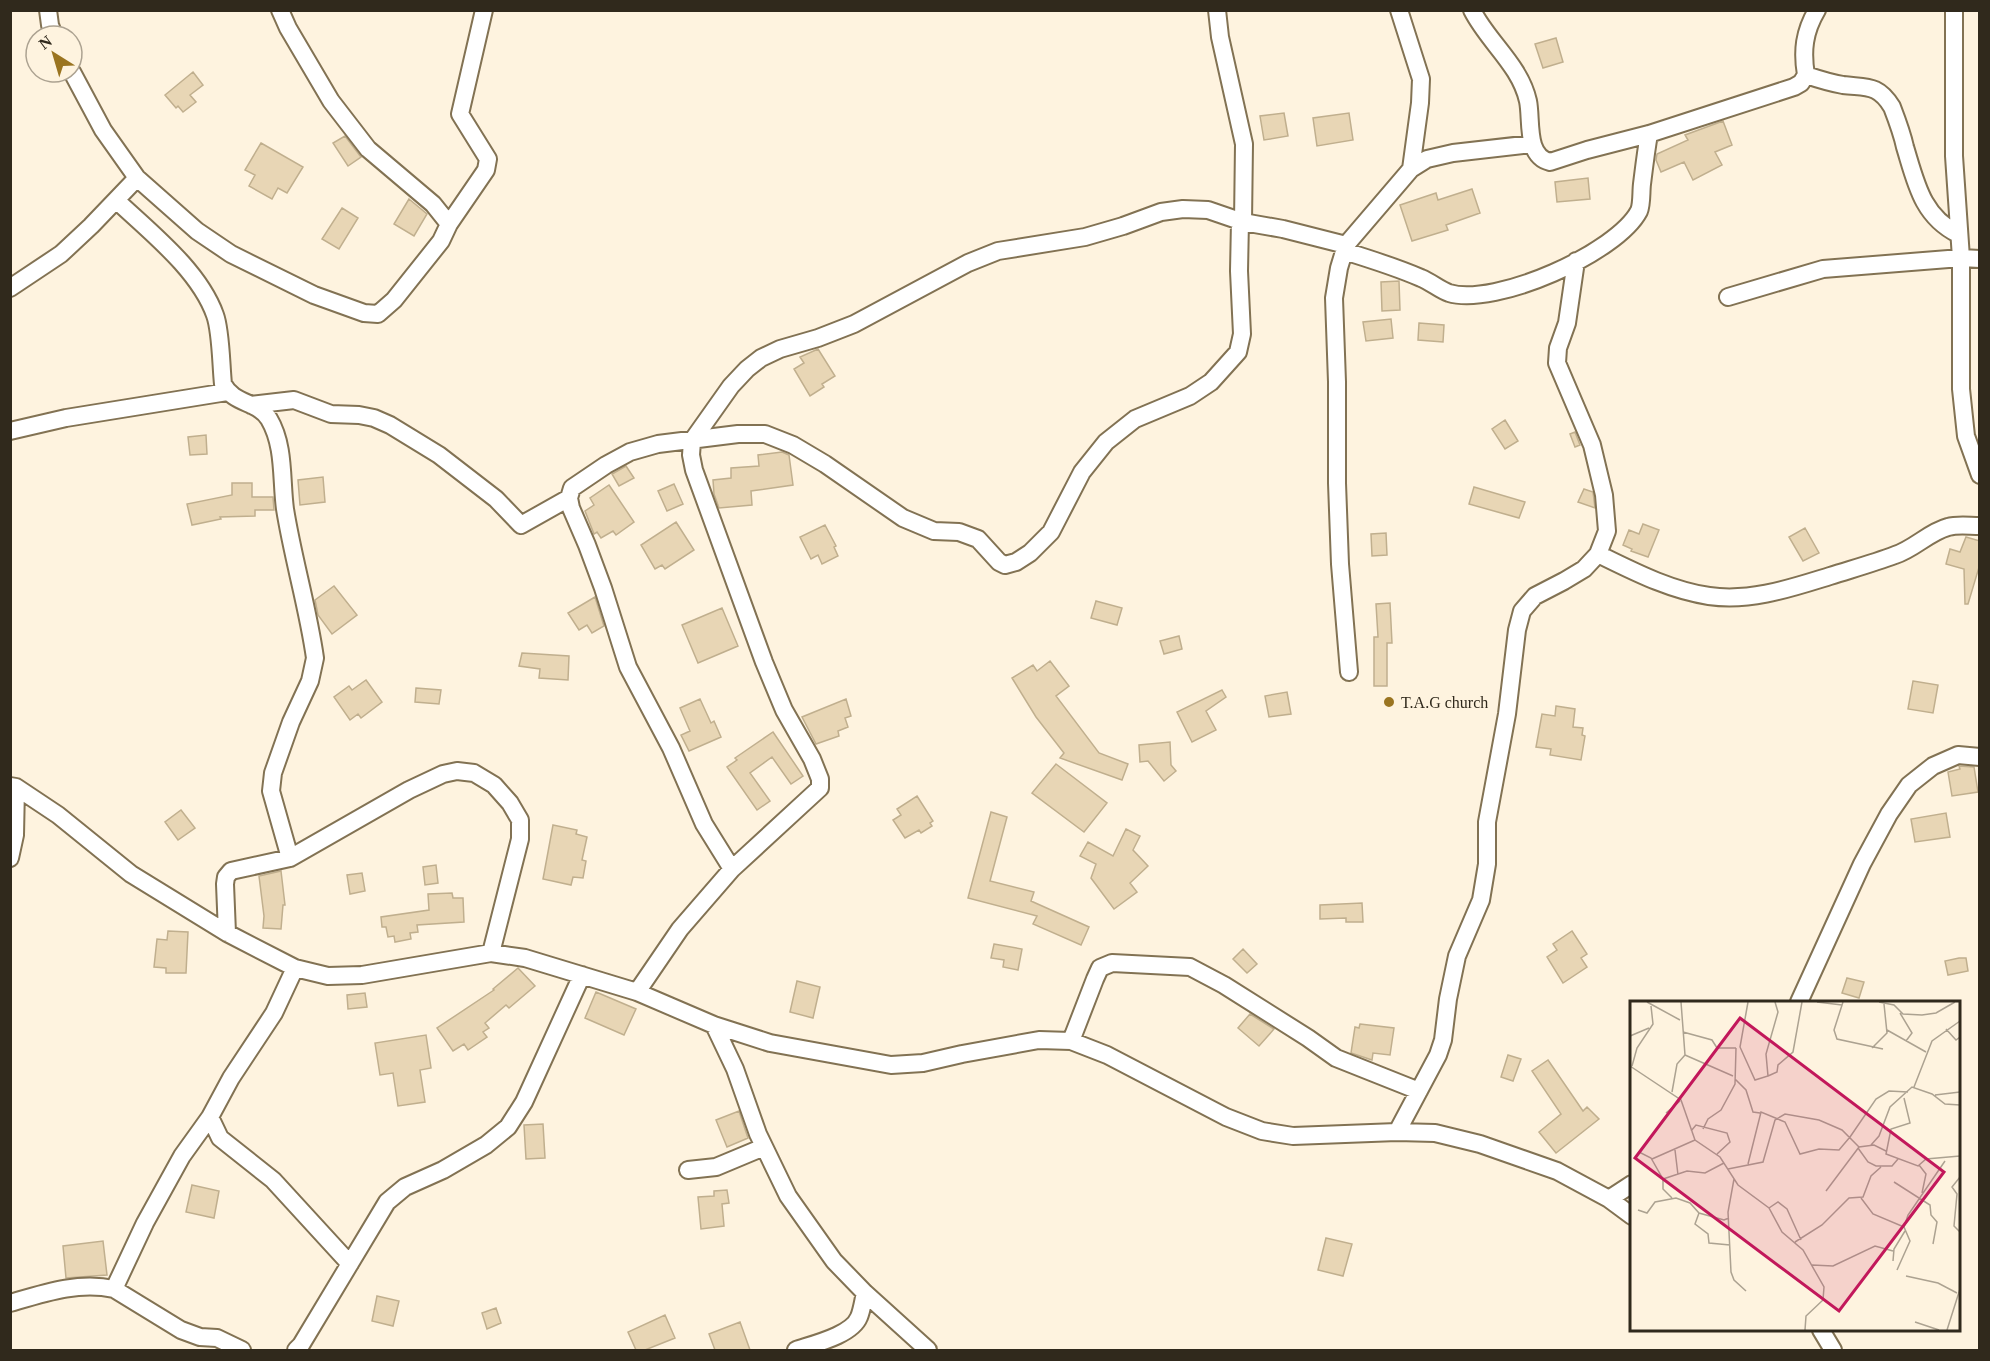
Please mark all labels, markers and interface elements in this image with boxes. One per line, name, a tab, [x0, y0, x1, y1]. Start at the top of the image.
north arrow	[24, 24, 84, 84]
text: N	[36, 32, 55, 53]
place label: T.A.G church	[1401, 694, 1488, 711]
marker: T.A.G church	[1382, 695, 1396, 709]
inset map	[1630, 1001, 1960, 1331]

